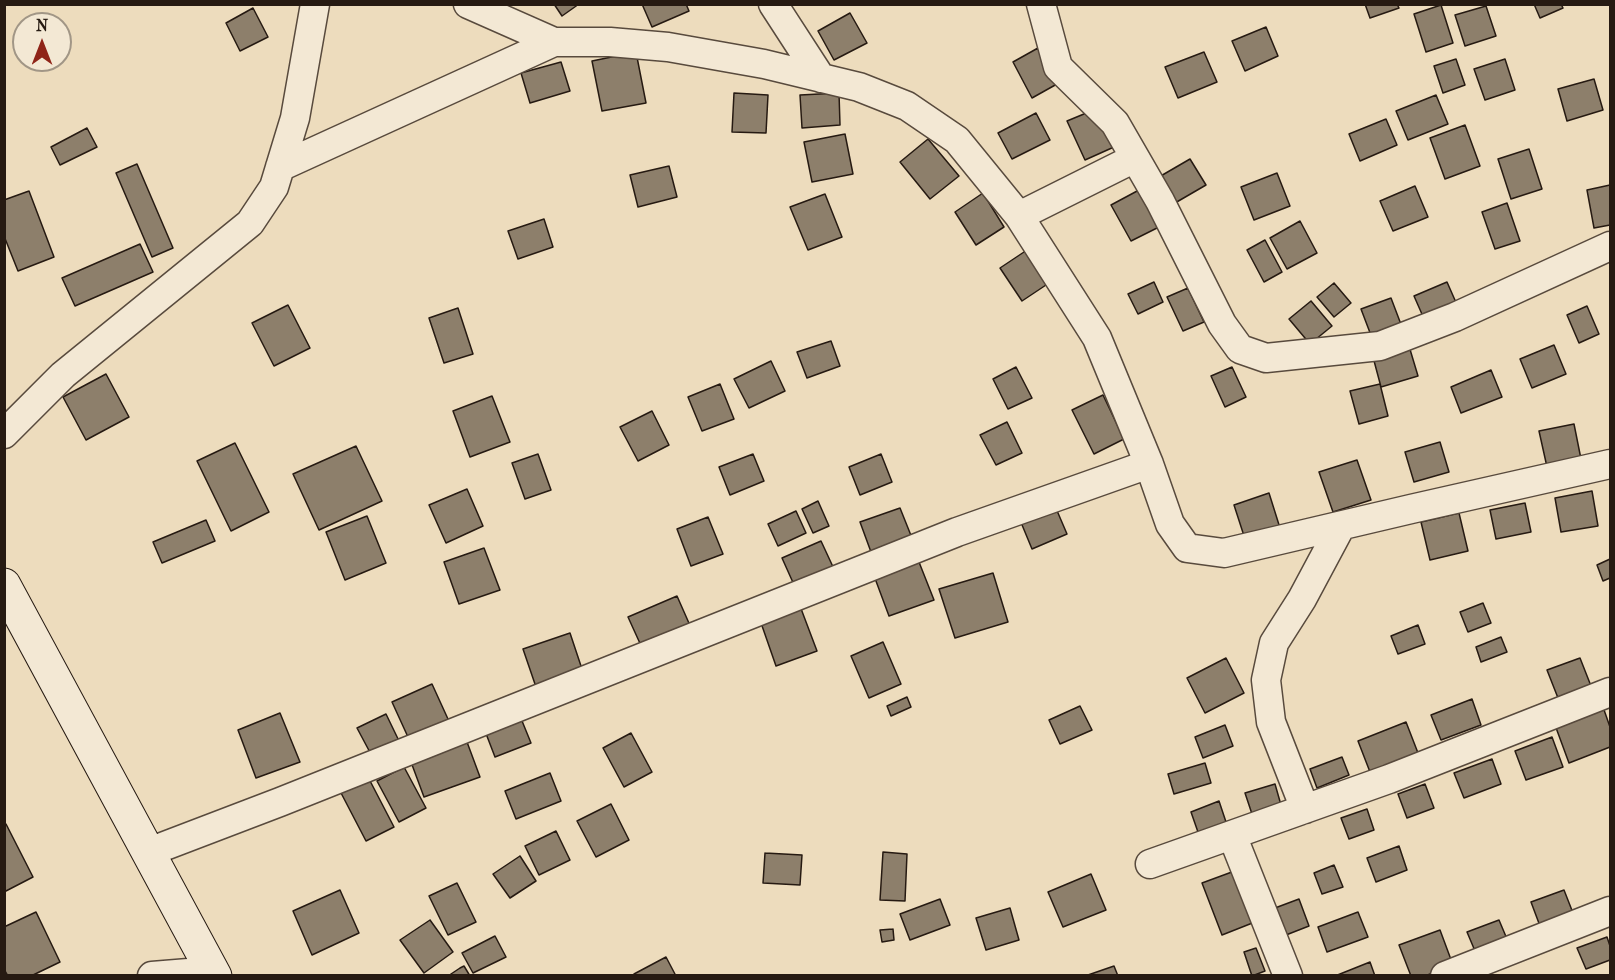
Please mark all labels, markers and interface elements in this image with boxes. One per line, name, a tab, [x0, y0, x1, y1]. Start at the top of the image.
north arrow	[12, 12, 72, 72]
text: N	[36, 16, 48, 35]

